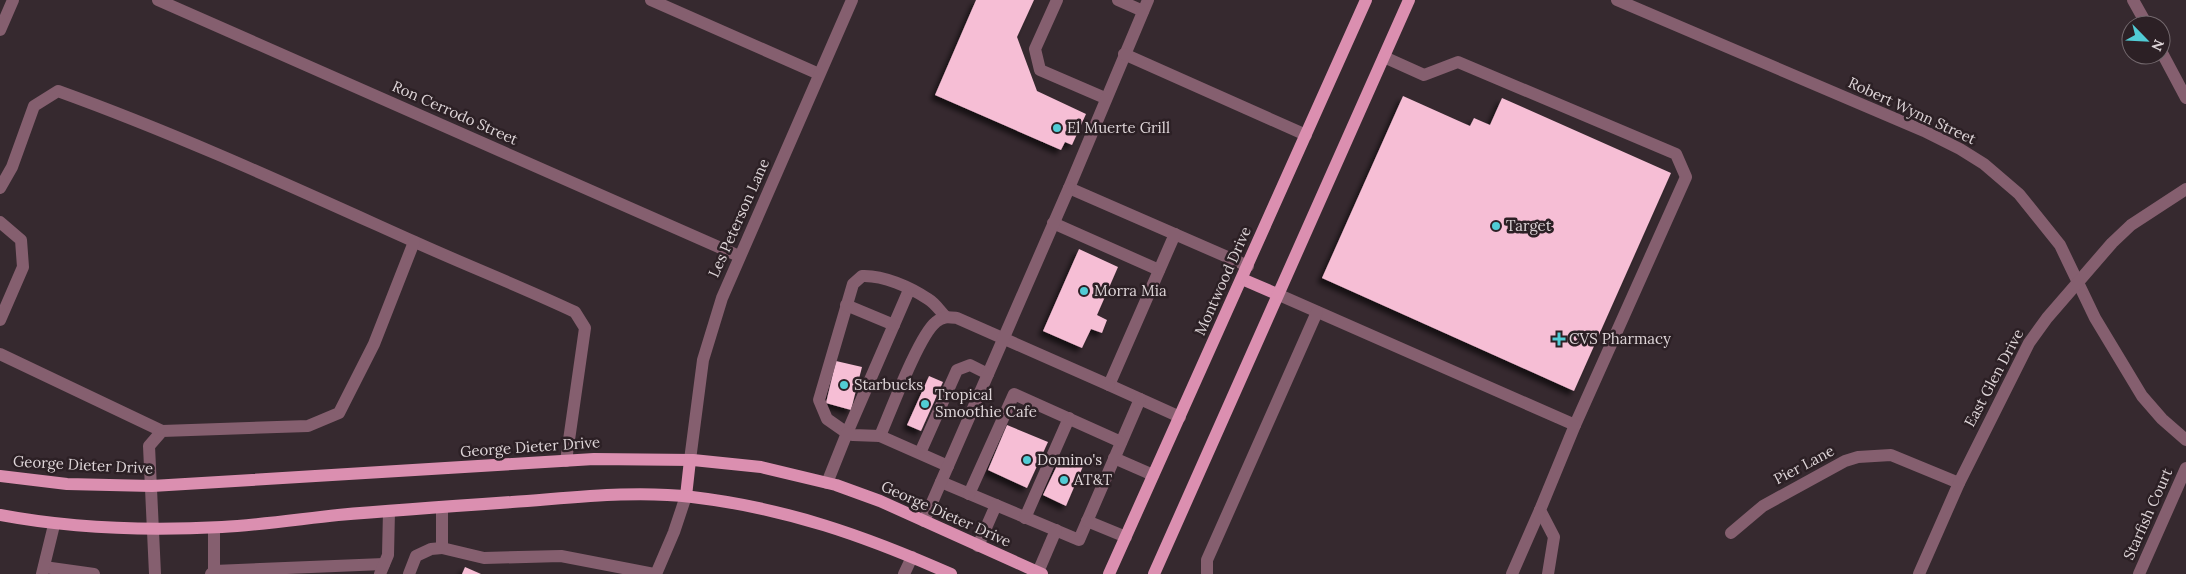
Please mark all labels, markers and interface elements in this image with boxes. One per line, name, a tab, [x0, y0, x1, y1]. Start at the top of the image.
north arrow	[2121, 15, 2171, 65]
text: N	[2147, 37, 2168, 54]
street label: Robert Wynn Street	[1845, 73, 1979, 149]
street label: Ron Cerrodo Street	[389, 76, 521, 149]
place label: El Muerte Grill	[1067, 118, 1170, 137]
marker: El Muerte Grill	[1051, 122, 1063, 134]
street label: Les Peterson Lane	[704, 156, 773, 280]
place label: Target	[1506, 216, 1552, 235]
marker: Target	[1490, 220, 1502, 232]
street label: Montwood Drive	[1190, 223, 1255, 338]
place label: Morra Mia	[1094, 281, 1167, 300]
marker: Morra Mia	[1078, 285, 1090, 297]
street label: East Glen Drive	[1960, 326, 2027, 430]
place label: CVS Pharmacy	[1569, 329, 1671, 348]
marker: CVS Pharmacy	[1553, 333, 1565, 345]
place label: Starbucks	[854, 375, 923, 394]
marker: Starbucks	[838, 379, 850, 391]
place label: Tropical Smoothie Cafe	[935, 385, 1037, 421]
marker: Tropical Smoothie Cafe	[919, 398, 931, 410]
street label: George Dieter Drive	[459, 432, 601, 461]
street label: Pier Lane	[1770, 441, 1837, 488]
place label: Domino's	[1037, 450, 1102, 469]
street label: George Dieter Drive	[12, 451, 154, 478]
marker: Domino's	[1021, 454, 1033, 466]
street label: Starfish Court	[2119, 465, 2176, 563]
place label: AT&T	[1073, 470, 1113, 489]
marker: AT&T	[1058, 474, 1070, 486]
street label: George Dieter Drive	[878, 476, 1014, 551]

